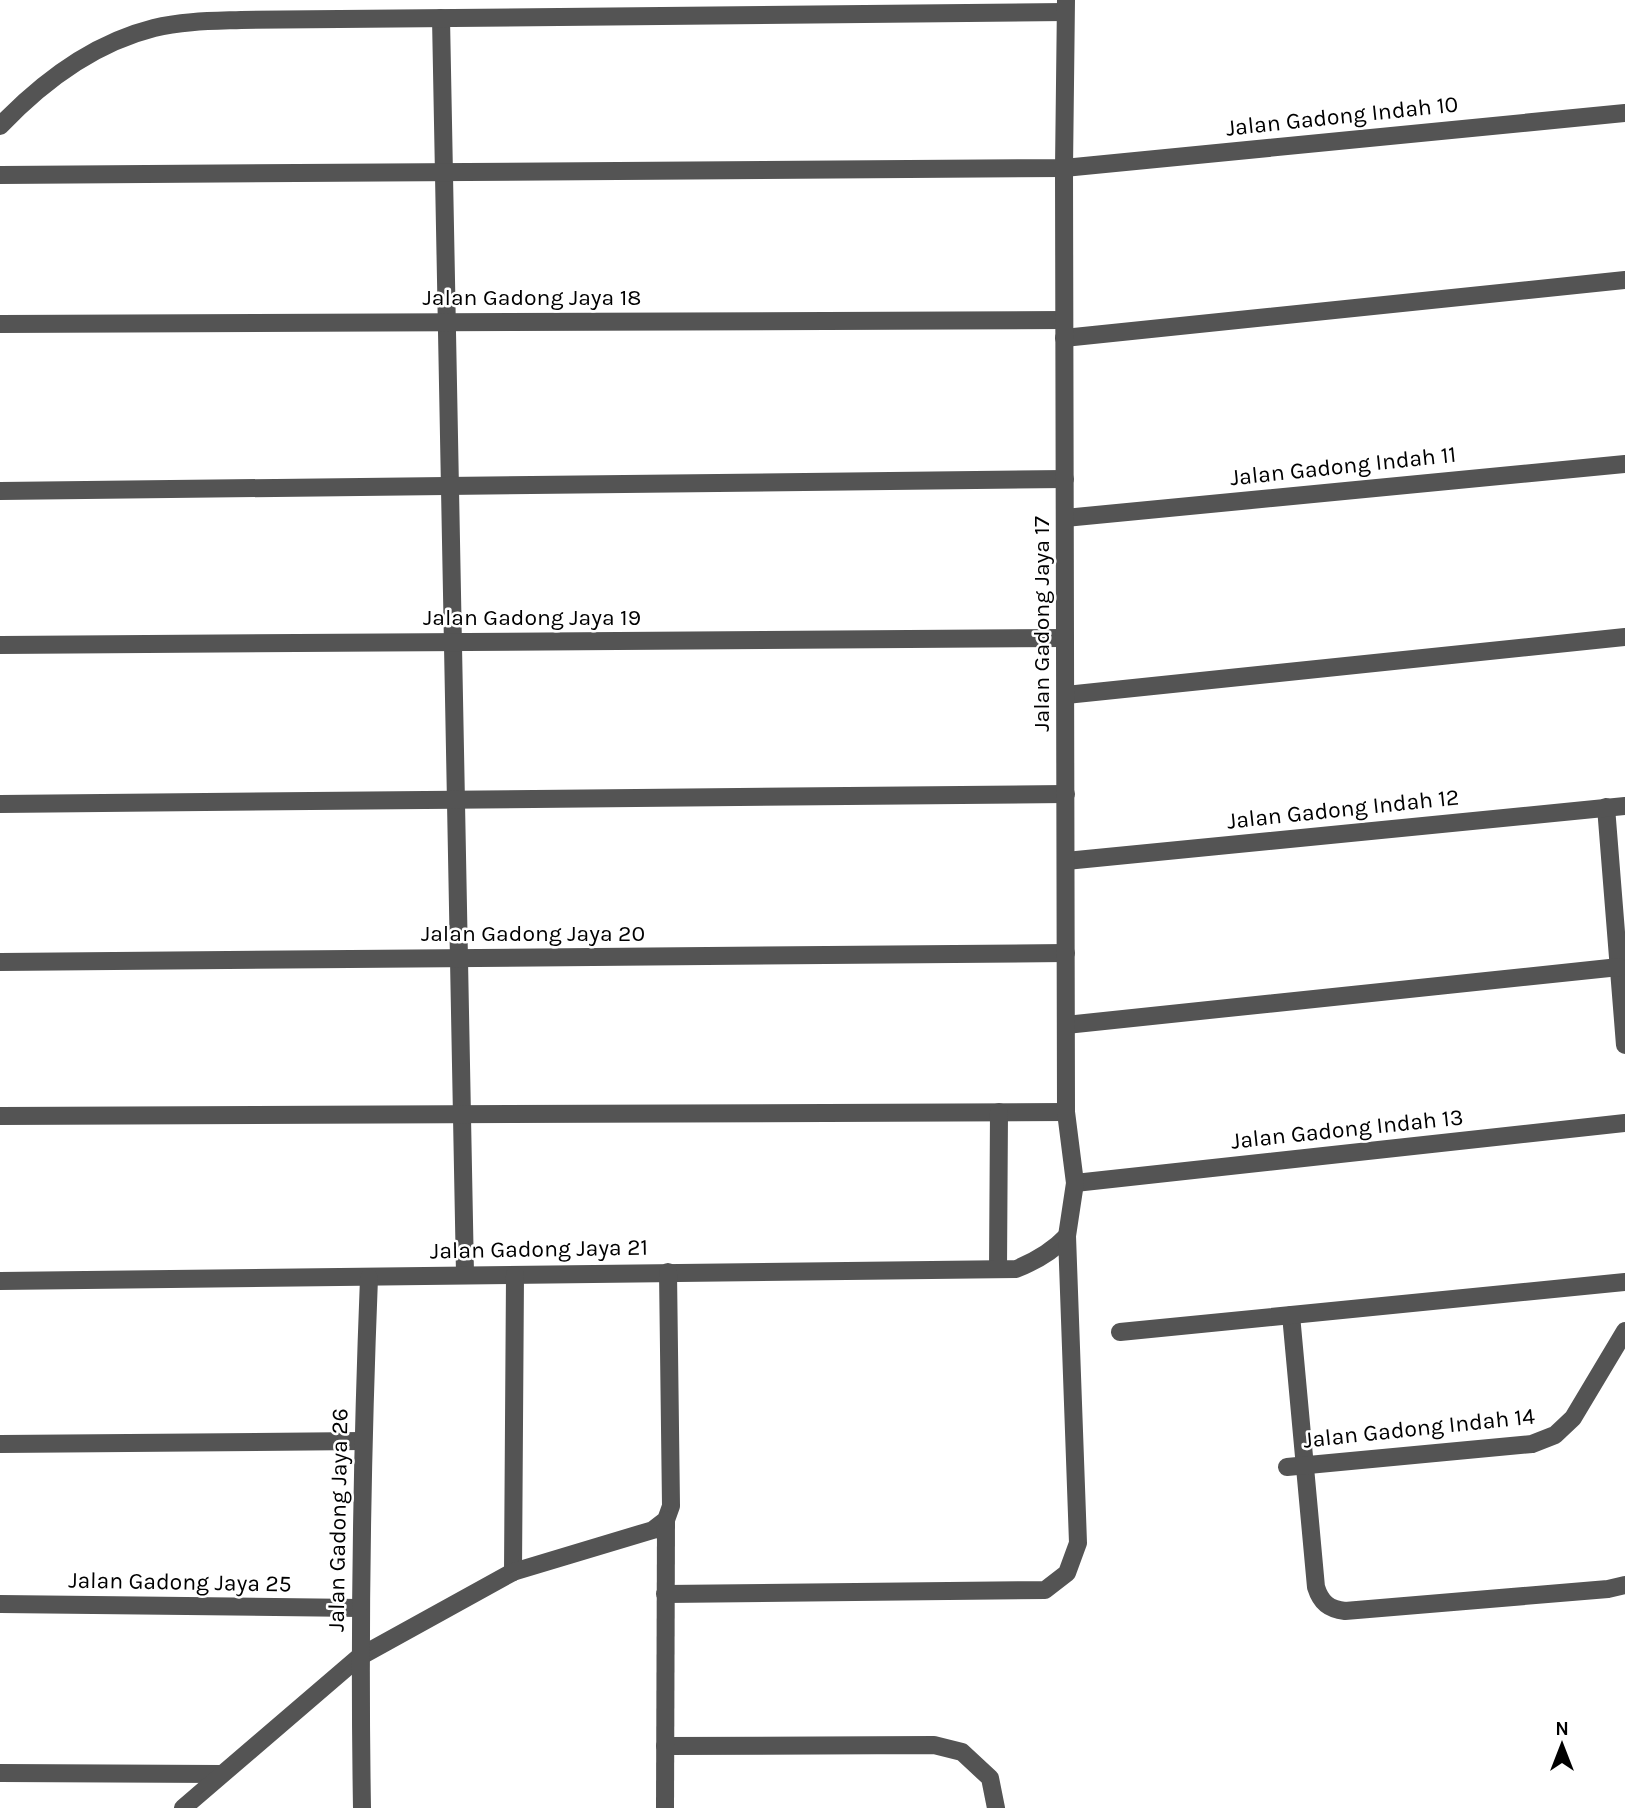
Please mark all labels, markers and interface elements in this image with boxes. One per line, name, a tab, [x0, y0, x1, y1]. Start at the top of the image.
street label: Jalan Gadong Indah 10	[1224, 90, 1460, 142]
street label: Jalan Gadong Jaya 18	[423, 284, 641, 311]
street label: Jalan Gadong Indah 11	[1228, 441, 1458, 491]
street label: Jalan Gadong Jaya 17	[1028, 516, 1055, 732]
street label: Jalan Gadong Jaya 19	[423, 604, 641, 631]
street label: Jalan Gadong Indah 12	[1226, 783, 1460, 835]
street label: Jalan Gadong Jaya 20	[421, 920, 645, 947]
street label: Jalan Gadong Indah 13	[1229, 1103, 1465, 1155]
street label: Jalan Gadong Jaya 21	[430, 1234, 648, 1264]
street label: Jalan Gadong Indah 14	[1302, 1402, 1536, 1454]
street label: Jalan Gadong Jaya 26	[323, 1408, 353, 1632]
street label: Jalan Gadong Jaya 25	[68, 1567, 292, 1597]
north arrow	[1527, 1710, 1597, 1780]
text: N	[1555, 1718, 1569, 1740]

